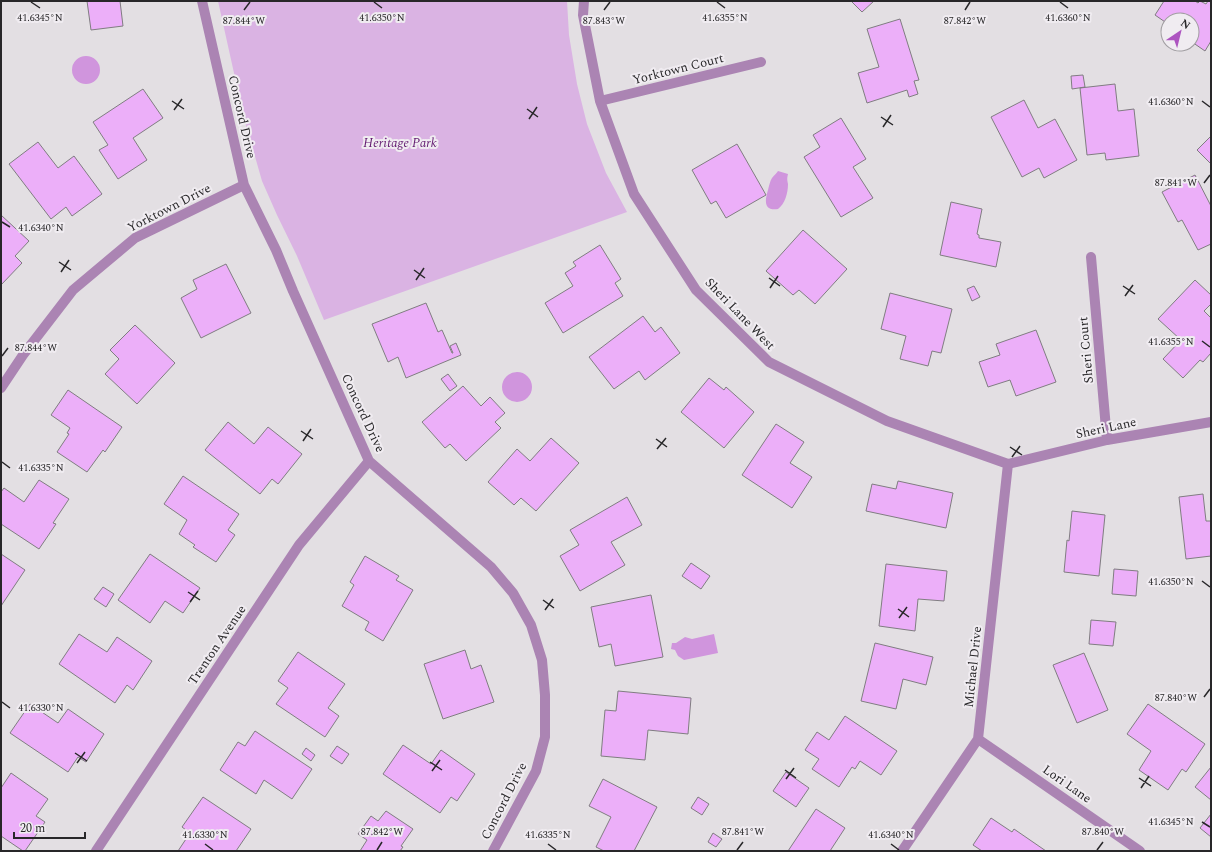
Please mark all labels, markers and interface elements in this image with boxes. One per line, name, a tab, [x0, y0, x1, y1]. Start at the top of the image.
text: 41.6345°N	[17, 10, 63, 26]
text: 41.6350°N	[359, 10, 405, 26]
text: 41.6355°N	[702, 10, 748, 26]
text: 41.6360°N	[1045, 10, 1091, 26]
north arrow	[1160, 12, 1200, 52]
text: 87.844°W	[223, 13, 265, 29]
text: 87.843°W	[583, 13, 625, 29]
text: 87.842°W	[944, 13, 986, 29]
text: N	[1177, 15, 1194, 34]
street label: Yorktown Court	[630, 48, 726, 90]
street label: Concord Drive	[223, 73, 261, 161]
text: 41.6360°N	[1148, 94, 1194, 110]
park label: Heritage Park	[363, 133, 437, 153]
text: 87.841°W	[1155, 175, 1197, 191]
street label: Yorktown Drive	[124, 178, 214, 238]
text: 41.6340°N	[18, 220, 64, 236]
street label: Sheri Lane West	[700, 273, 780, 355]
street label: Sheri Court	[1073, 315, 1099, 384]
text: 41.6355°N	[1148, 334, 1194, 350]
text: 87.844°W	[15, 340, 57, 356]
street label: Concord Drive	[336, 370, 390, 456]
street label: Sheri Lane	[1074, 412, 1138, 444]
text: 41.6335°N	[18, 460, 64, 476]
text: 41.6350°N	[1148, 574, 1194, 590]
street label: Trenton Avenue	[183, 601, 251, 689]
street label: Michael Drive	[959, 625, 987, 709]
text: 87.840°W	[1155, 690, 1197, 706]
text: 41.6330°N	[18, 700, 64, 716]
street label: Concord Drive	[476, 759, 532, 843]
street label: Lori Lane	[1038, 760, 1096, 808]
scale bar	[14, 814, 85, 840]
text: 41.6345°N	[1148, 814, 1194, 830]
text: 20 m	[20, 819, 45, 838]
text: 87.842°W	[361, 824, 403, 840]
text: 87.841°W	[722, 824, 764, 840]
text: 87.840°W	[1082, 824, 1124, 840]
text: 41.6330°N	[182, 827, 228, 843]
text: 41.6335°N	[525, 827, 571, 843]
text: 41.6340°N	[868, 827, 914, 843]

